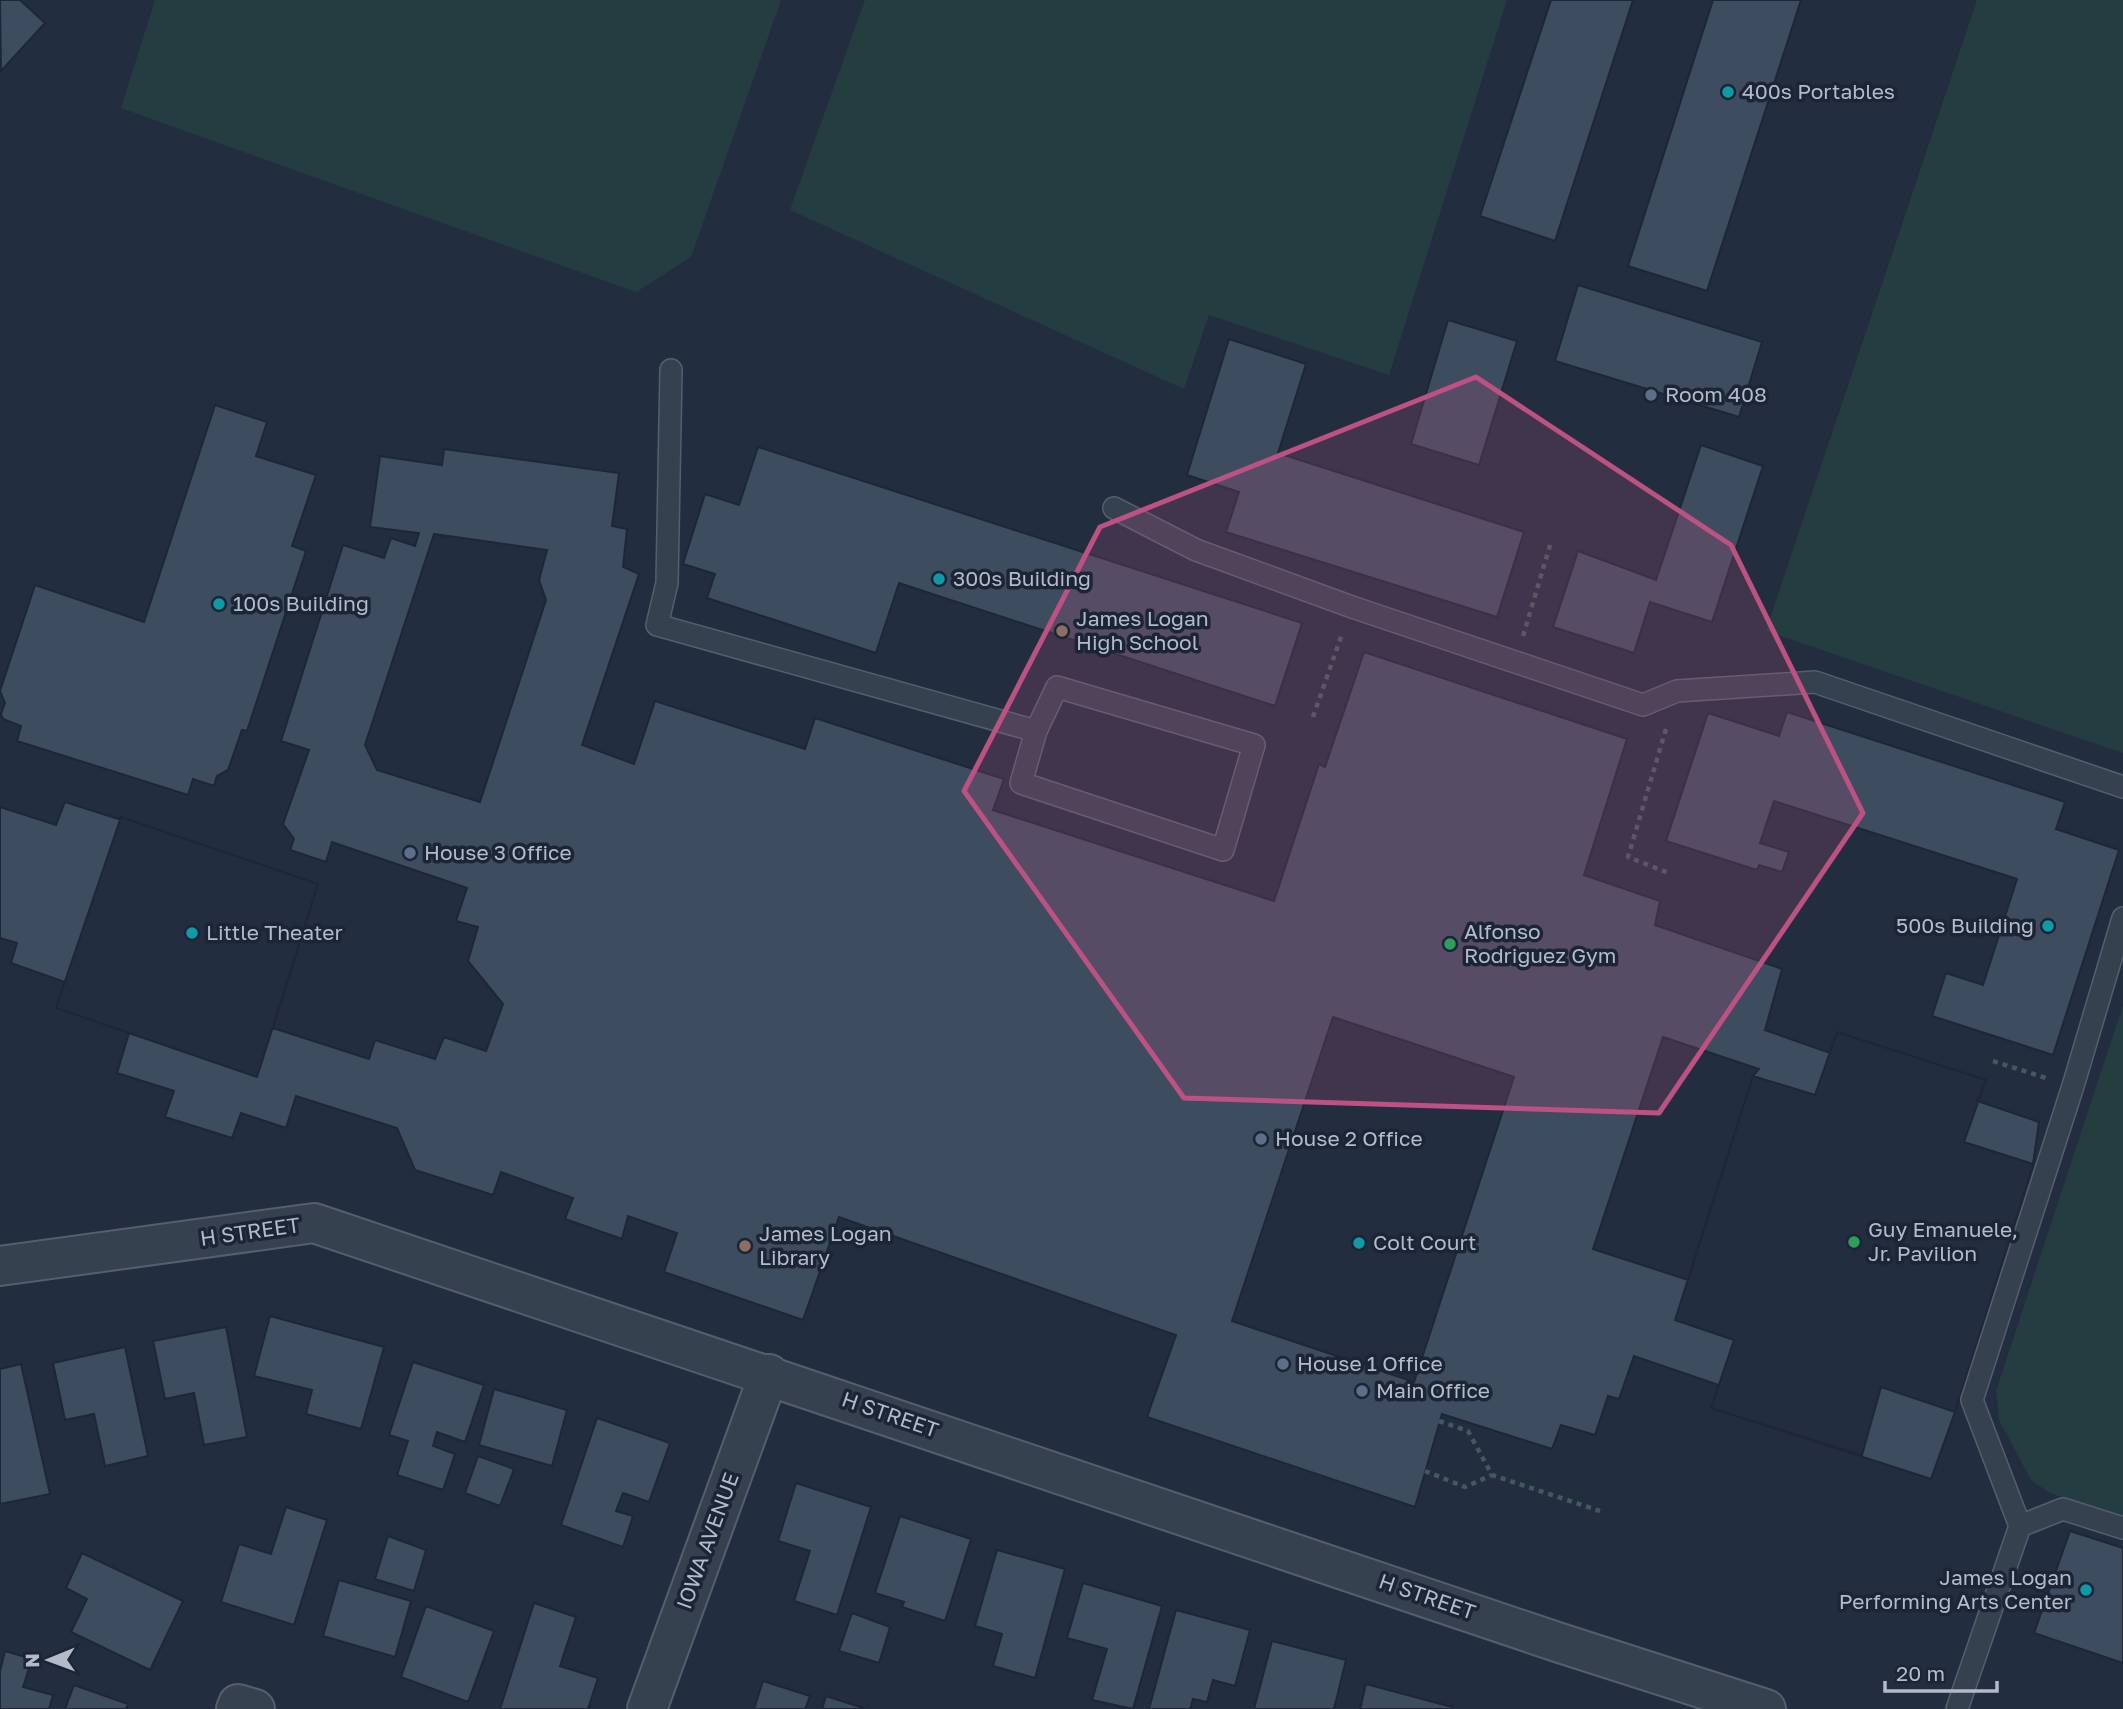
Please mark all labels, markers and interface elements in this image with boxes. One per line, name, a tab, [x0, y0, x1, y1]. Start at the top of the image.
place label: 400s Portables	[1742, 78, 1895, 104]
marker: 400s Portables	[1720, 84, 1736, 100]
place label: Room 408	[1665, 381, 1767, 407]
marker: Room 408	[1643, 387, 1659, 403]
place label: 300s Building	[953, 565, 1091, 591]
marker: 300s Building	[931, 571, 947, 587]
place label: 100s Building	[233, 590, 369, 616]
marker: 100s Building	[211, 596, 227, 612]
place label: James Logan High School	[1076, 605, 1209, 655]
marker: James Logan High School	[1054, 623, 1070, 639]
place label: House 3 Office	[424, 839, 572, 865]
marker: House 3 Office	[402, 845, 418, 861]
place label: 500s Building	[1896, 912, 2034, 938]
place label: Alfonso Rodriguez Gym	[1464, 918, 1616, 968]
marker: 500s Building	[2040, 918, 2056, 934]
place label: Little Theater	[206, 919, 343, 945]
marker: Little Theater	[184, 925, 200, 941]
marker: Alfonso Rodriguez Gym	[1442, 936, 1458, 952]
place label: House 2 Office	[1275, 1125, 1423, 1151]
marker: House 2 Office	[1253, 1131, 1269, 1147]
street label: H STREET	[198, 1211, 301, 1251]
place label: Guy Emanuele, Jr. Pavilion	[1868, 1216, 2018, 1266]
place label: James Logan Library	[759, 1220, 892, 1270]
place label: Colt Court	[1373, 1229, 1476, 1255]
marker: Guy Emanuele, Jr. Pavilion	[1846, 1234, 1862, 1250]
marker: Colt Court	[1351, 1235, 1367, 1251]
marker: James Logan Library	[737, 1238, 753, 1254]
place label: House 1 Office	[1297, 1350, 1443, 1376]
marker: House 1 Office	[1275, 1356, 1291, 1372]
place label: Main Office	[1376, 1377, 1490, 1403]
marker: Main Office	[1354, 1383, 1370, 1399]
street label: H STREET	[839, 1385, 942, 1443]
street label: IOWA AVENUE	[670, 1469, 744, 1612]
place label: James Logan Performing Arts Center	[1839, 1564, 2072, 1614]
street label: H STREET	[1376, 1567, 1479, 1625]
marker: James Logan Performing Arts Center	[2078, 1582, 2094, 1598]
north arrow	[14, 1625, 84, 1695]
scale bar	[1885, 1650, 1997, 1694]
text: N	[20, 1653, 43, 1668]
text: 20 m	[1896, 1660, 1945, 1686]

